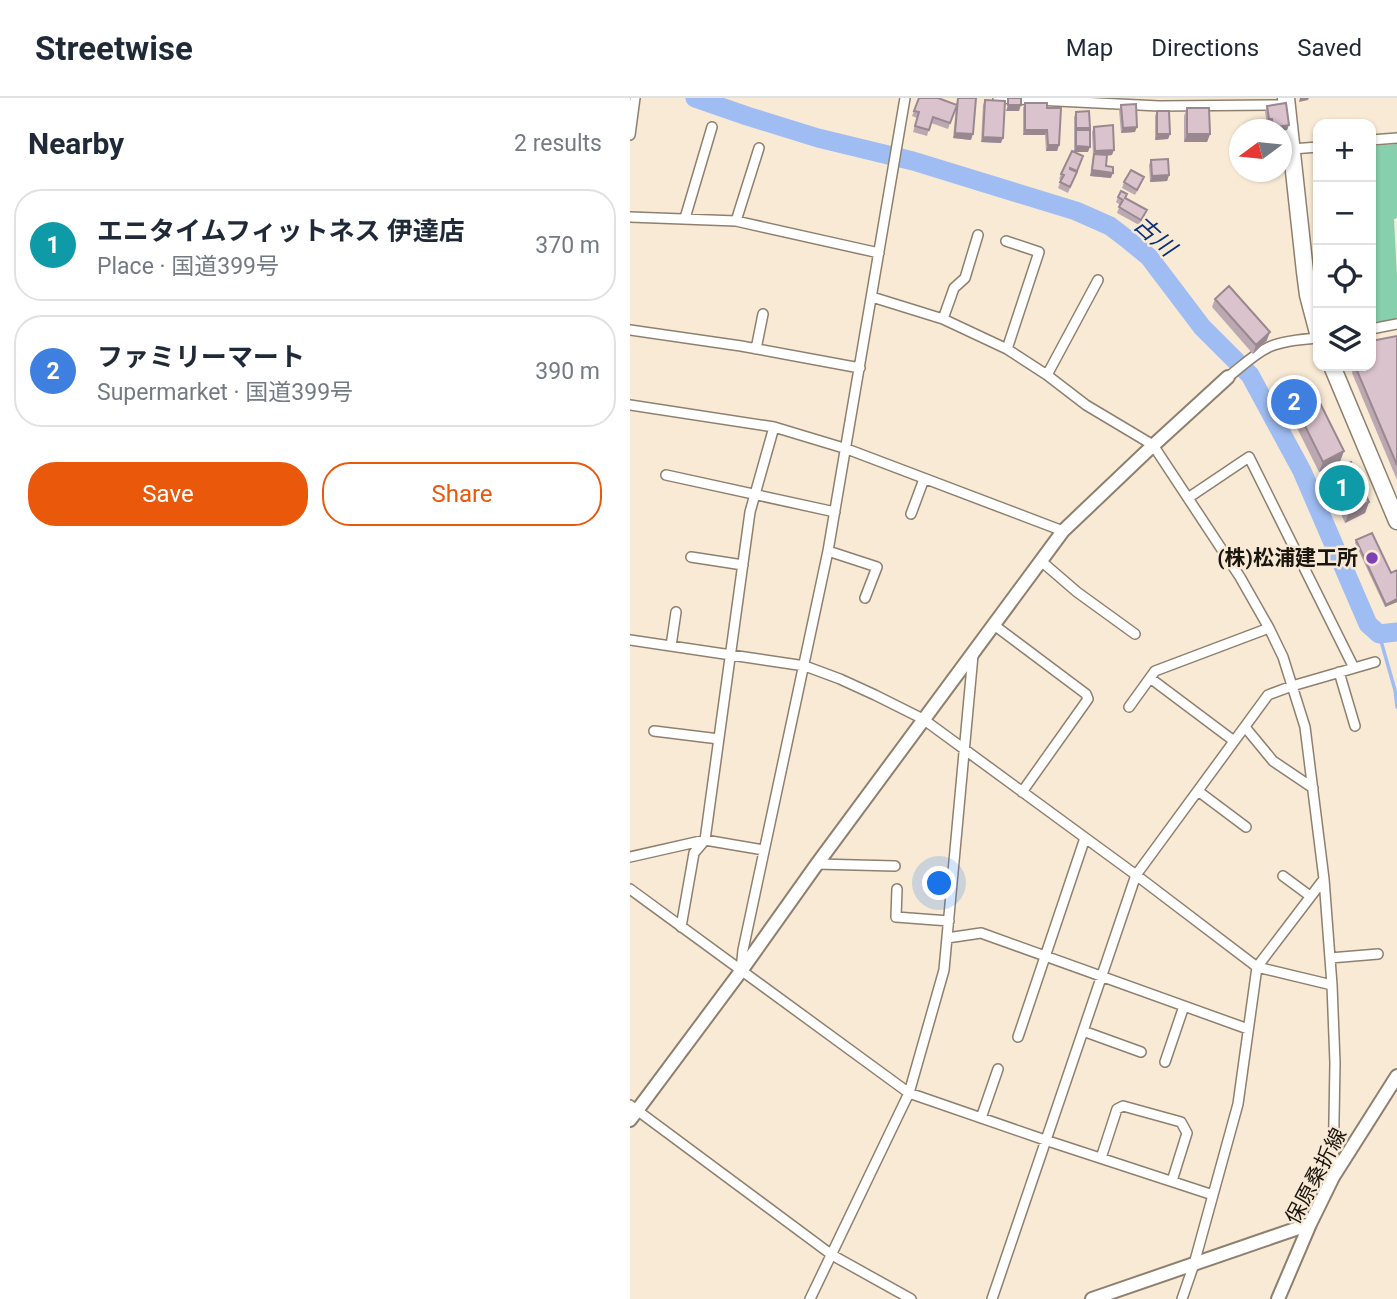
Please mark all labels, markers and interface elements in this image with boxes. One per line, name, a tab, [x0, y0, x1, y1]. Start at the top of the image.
text: Streetwise	[35, 29, 193, 68]
text: Map	[1066, 34, 1113, 62]
text: Directions	[1151, 34, 1259, 62]
text: Saved	[1297, 34, 1362, 62]
north arrow	[1229, 119, 1292, 182]
map controls	[1313, 119, 1376, 371]
button: +	[1313, 119, 1376, 182]
text: Nearby	[28, 126, 124, 161]
text: 2 results	[514, 130, 602, 157]
button: −	[1313, 182, 1376, 245]
water label: 古川	[1129, 211, 1183, 264]
text: エニタイムフィットネス 伊達店	[97, 216, 465, 246]
text: 1	[46, 232, 60, 259]
text: 370 m	[535, 232, 600, 259]
button: locate	[1313, 245, 1376, 308]
text: Place · 国道399号	[97, 253, 279, 280]
button: layers	[1313, 308, 1376, 371]
text: ファミリーマート	[97, 342, 305, 372]
text: 2	[46, 358, 60, 385]
text: 390 m	[535, 358, 600, 385]
pin: 2	[1271, 376, 1317, 428]
text: Supermarket · 国道399号	[97, 379, 353, 406]
button: Save	[28, 462, 308, 526]
button: Share	[322, 462, 602, 526]
pin: 1	[1319, 462, 1365, 514]
place label: (株)松浦建工所	[1217, 546, 1358, 570]
marker: (株)松浦建工所	[1364, 550, 1380, 566]
your location	[922, 866, 956, 900]
street label: 保原桑折線	[1281, 1124, 1351, 1228]

